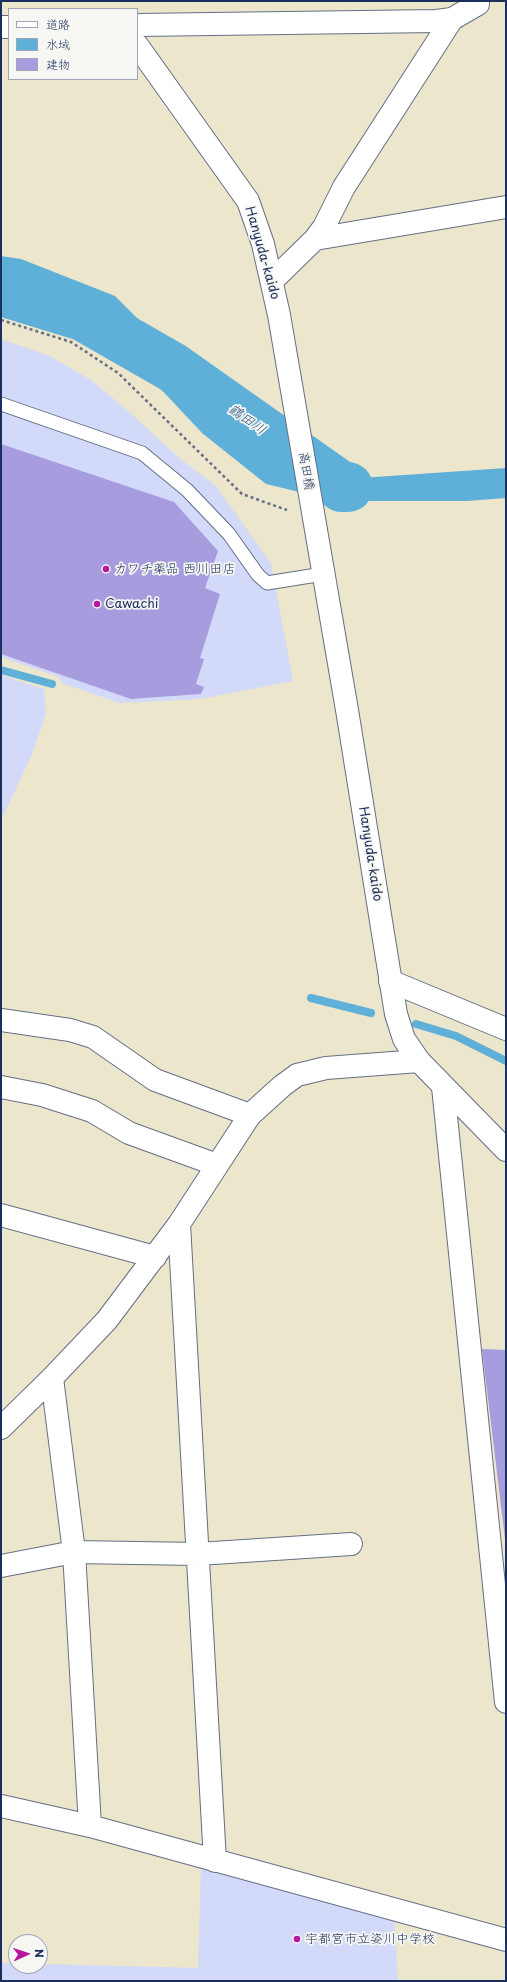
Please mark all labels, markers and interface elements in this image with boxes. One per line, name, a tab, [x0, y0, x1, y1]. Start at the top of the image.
legend	[8, 8, 138, 80]
text: 道路	[46, 15, 70, 33]
text: 水域	[46, 35, 70, 53]
text: 建物	[46, 55, 70, 73]
street label: Hanyuda-kaido	[241, 205, 283, 301]
water label: 鶴田川	[225, 401, 269, 439]
street label: 高田橋	[295, 450, 317, 492]
place label: カワチ薬品 西川田店	[114, 561, 235, 577]
marker: カワチ薬品 西川田店	[101, 564, 111, 574]
place label: Cawachi	[105, 596, 158, 612]
marker: Cawachi	[92, 599, 102, 609]
street label: Hanyuda-kaido	[355, 805, 385, 903]
place label: 宇都宮市立姿川中学校	[305, 1931, 435, 1947]
north arrow	[8, 1934, 48, 1974]
marker: 宇都宮市立姿川中学校	[292, 1934, 302, 1944]
text: N	[31, 1949, 48, 1958]

